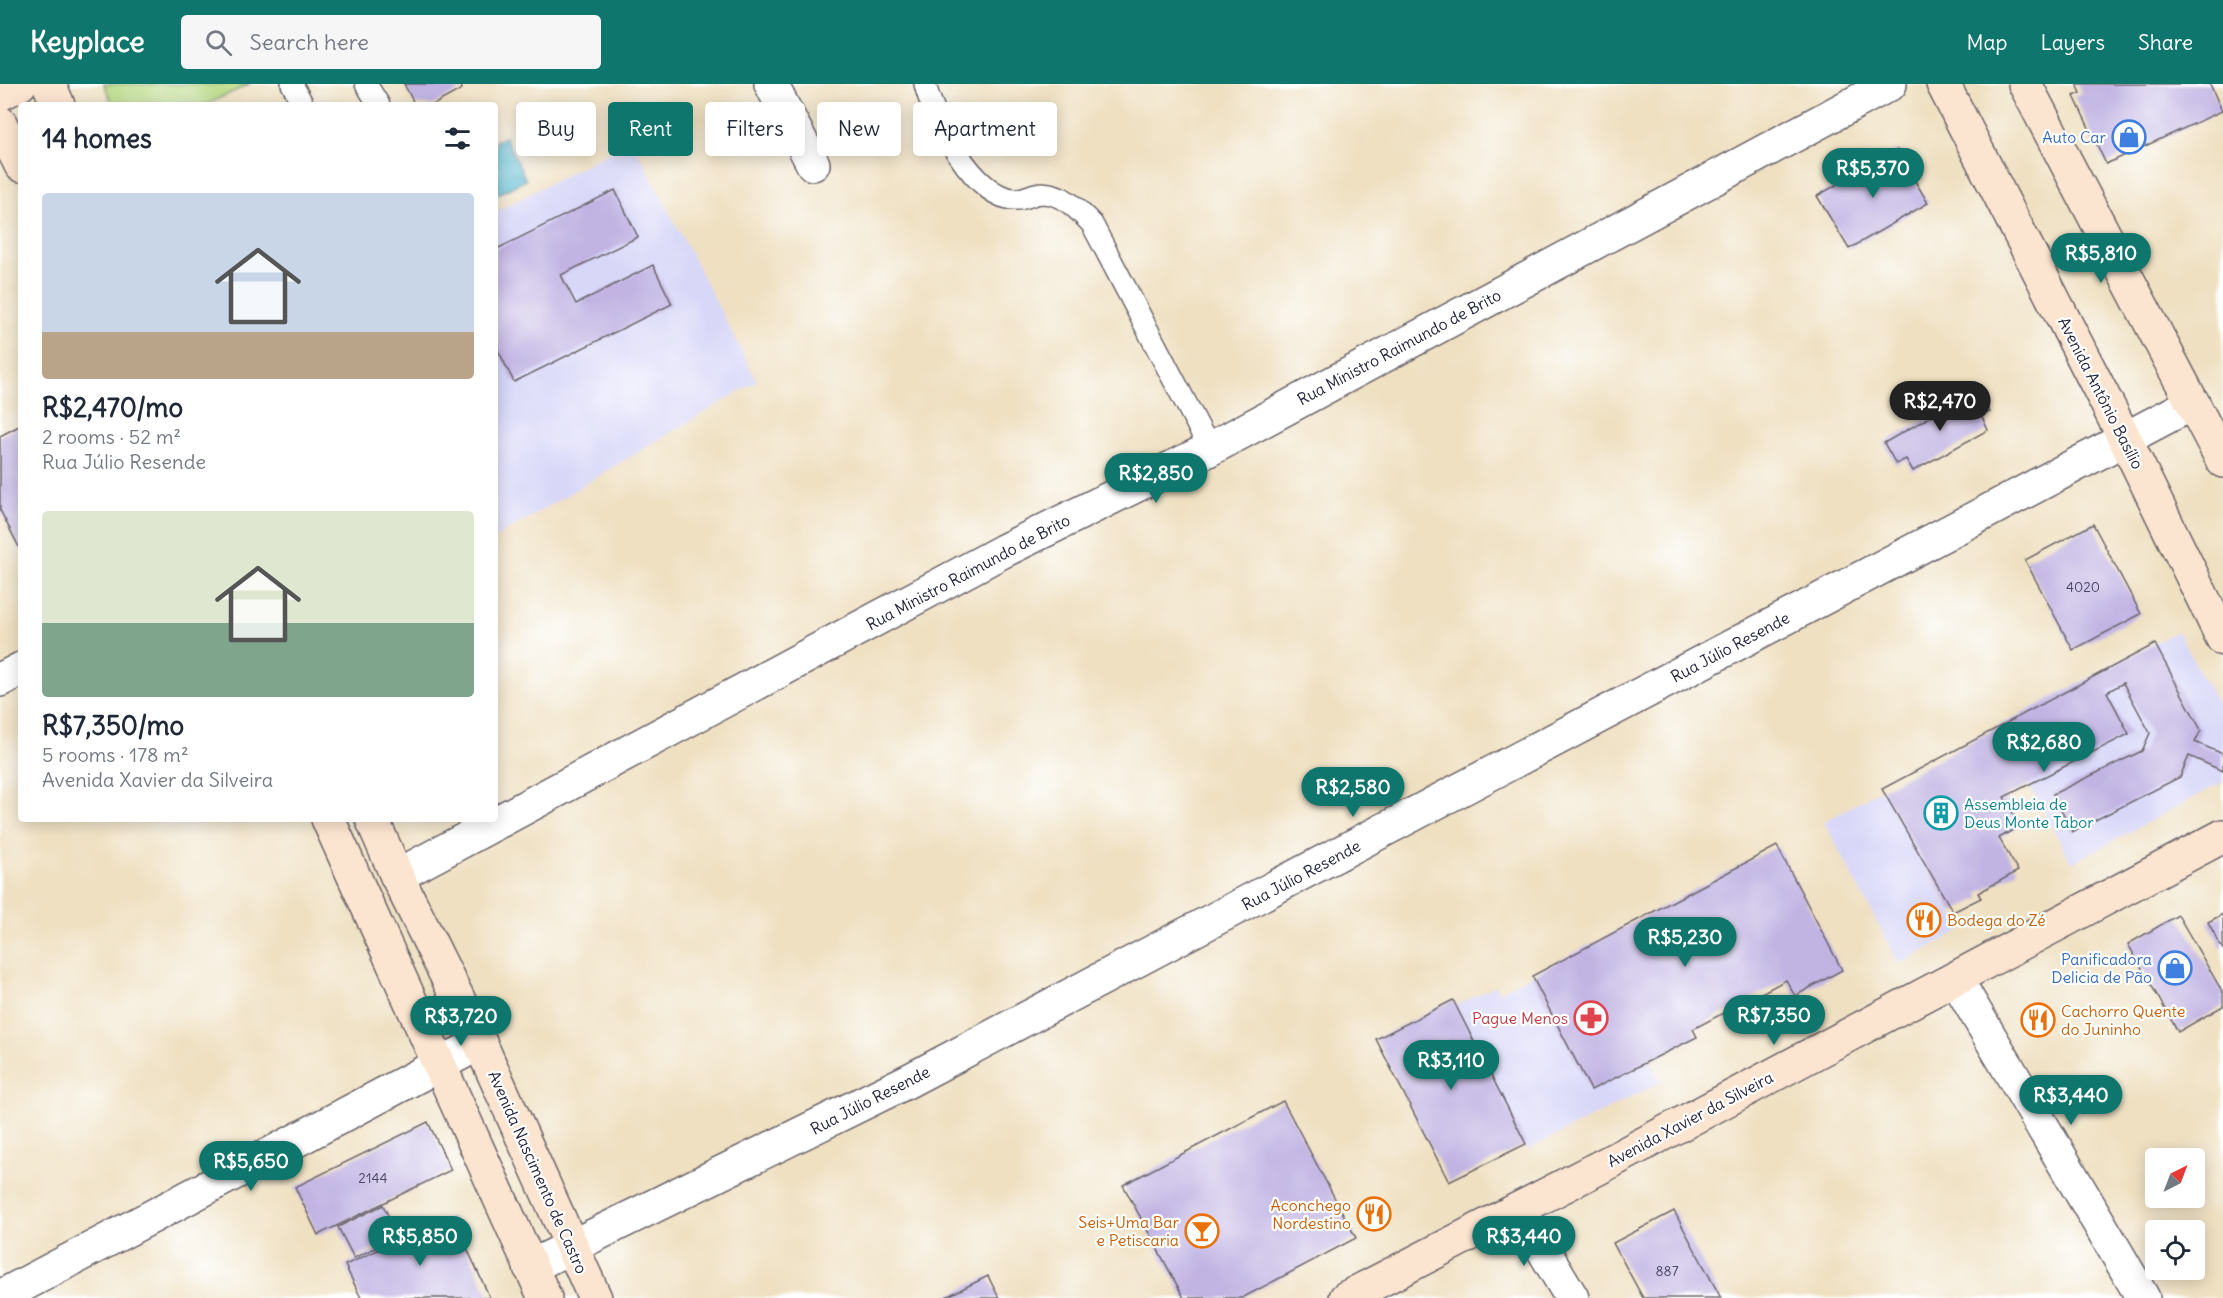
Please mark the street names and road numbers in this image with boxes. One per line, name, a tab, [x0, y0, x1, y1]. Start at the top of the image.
street label: Rua Ministro Raimundo de Brito	[1294, 285, 1504, 409]
street label: Avenida Antônio Basílio	[2054, 314, 2148, 472]
street label: Rua Ministro Raimundo de Brito	[863, 510, 1073, 634]
street label: Rua Júlio Resende	[1667, 607, 1793, 687]
street label: Rua Júlio Resende	[1238, 835, 1364, 915]
street label: Rua Júlio Resende	[807, 1061, 933, 1139]
street label: Avenida Nascimento de Castro	[484, 1067, 592, 1277]
street label: Avenida Xavier da Silveira	[1604, 1067, 1776, 1171]

